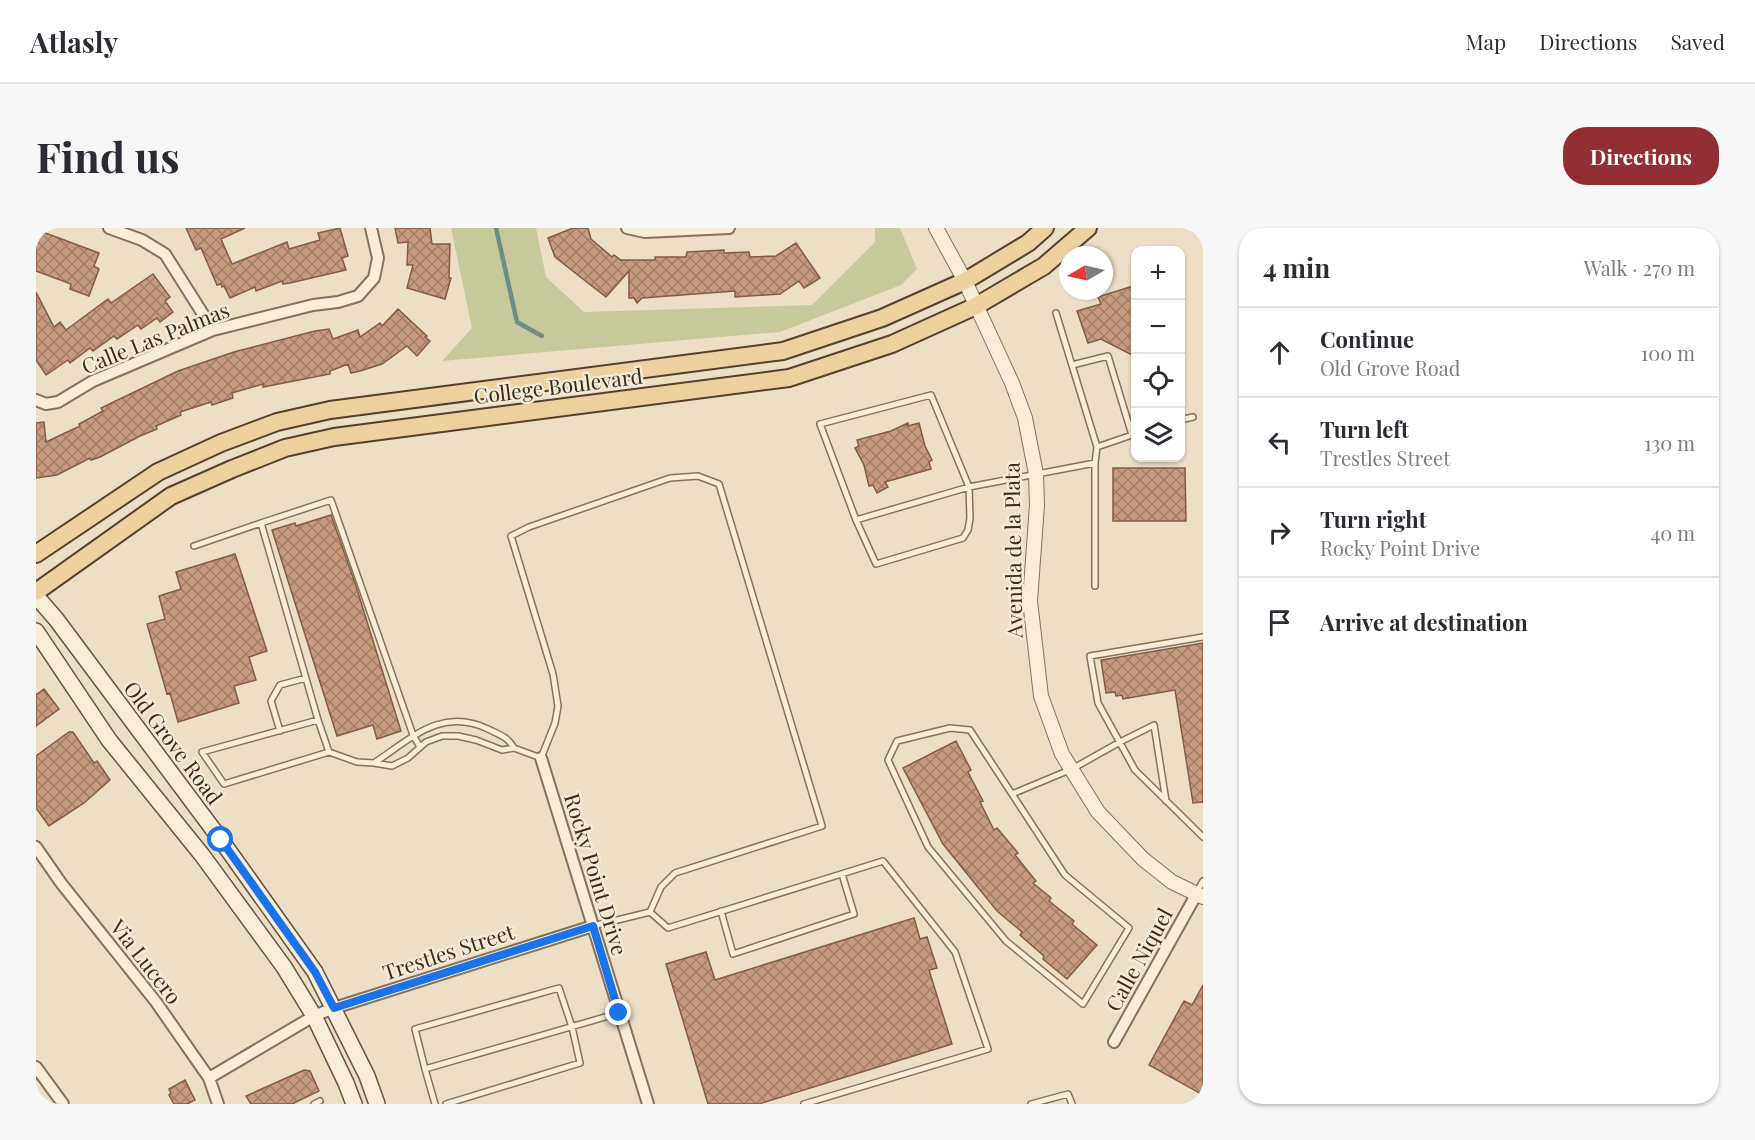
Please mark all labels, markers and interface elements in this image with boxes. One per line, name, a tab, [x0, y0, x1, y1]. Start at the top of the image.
text: Atlasly	[30, 23, 118, 60]
text: Map	[1465, 27, 1506, 55]
text: Directions	[1539, 27, 1637, 55]
text: Saved	[1670, 27, 1725, 55]
button: Directions	[1563, 127, 1719, 185]
text: Find us	[36, 128, 180, 184]
north arrow	[1059, 246, 1113, 300]
map controls	[1131, 246, 1185, 462]
button: +	[1131, 246, 1185, 300]
text: 4 min	[1263, 250, 1330, 285]
text: Walk · 270 m	[1584, 254, 1695, 281]
street label: Calle Las Palmas	[77, 295, 233, 379]
button: −	[1131, 300, 1185, 354]
text: Continue	[1320, 324, 1414, 354]
icon: ahead	[1263, 336, 1296, 369]
text: 100 m	[1641, 339, 1695, 366]
button: locate	[1131, 354, 1185, 408]
text: Old Grove Road	[1320, 354, 1460, 381]
street label: College Boulevard	[472, 361, 644, 409]
button: layers	[1131, 408, 1185, 462]
text: Turn left	[1320, 414, 1409, 444]
icon: left	[1263, 426, 1296, 459]
text: 130 m	[1644, 429, 1695, 456]
text: Trestles Street	[1320, 444, 1450, 471]
street label: Avenida de la Plata	[996, 461, 1028, 639]
text: Turn right	[1320, 504, 1426, 534]
icon: right	[1263, 516, 1296, 549]
text: 40 m	[1650, 519, 1695, 546]
text: Rocky Point Drive	[1320, 534, 1480, 561]
icon: arrive	[1263, 606, 1296, 639]
text: Arrive at destination	[1320, 607, 1528, 637]
street label: Old Grove Road	[118, 675, 230, 809]
street label: Rocky Point Drive	[559, 790, 635, 958]
route start	[207, 826, 233, 852]
street label: Calle Niquel	[1098, 902, 1178, 1016]
street label: Via Lucero	[105, 912, 189, 1009]
street label: Trestles Street	[379, 916, 518, 985]
route end	[605, 999, 631, 1025]

